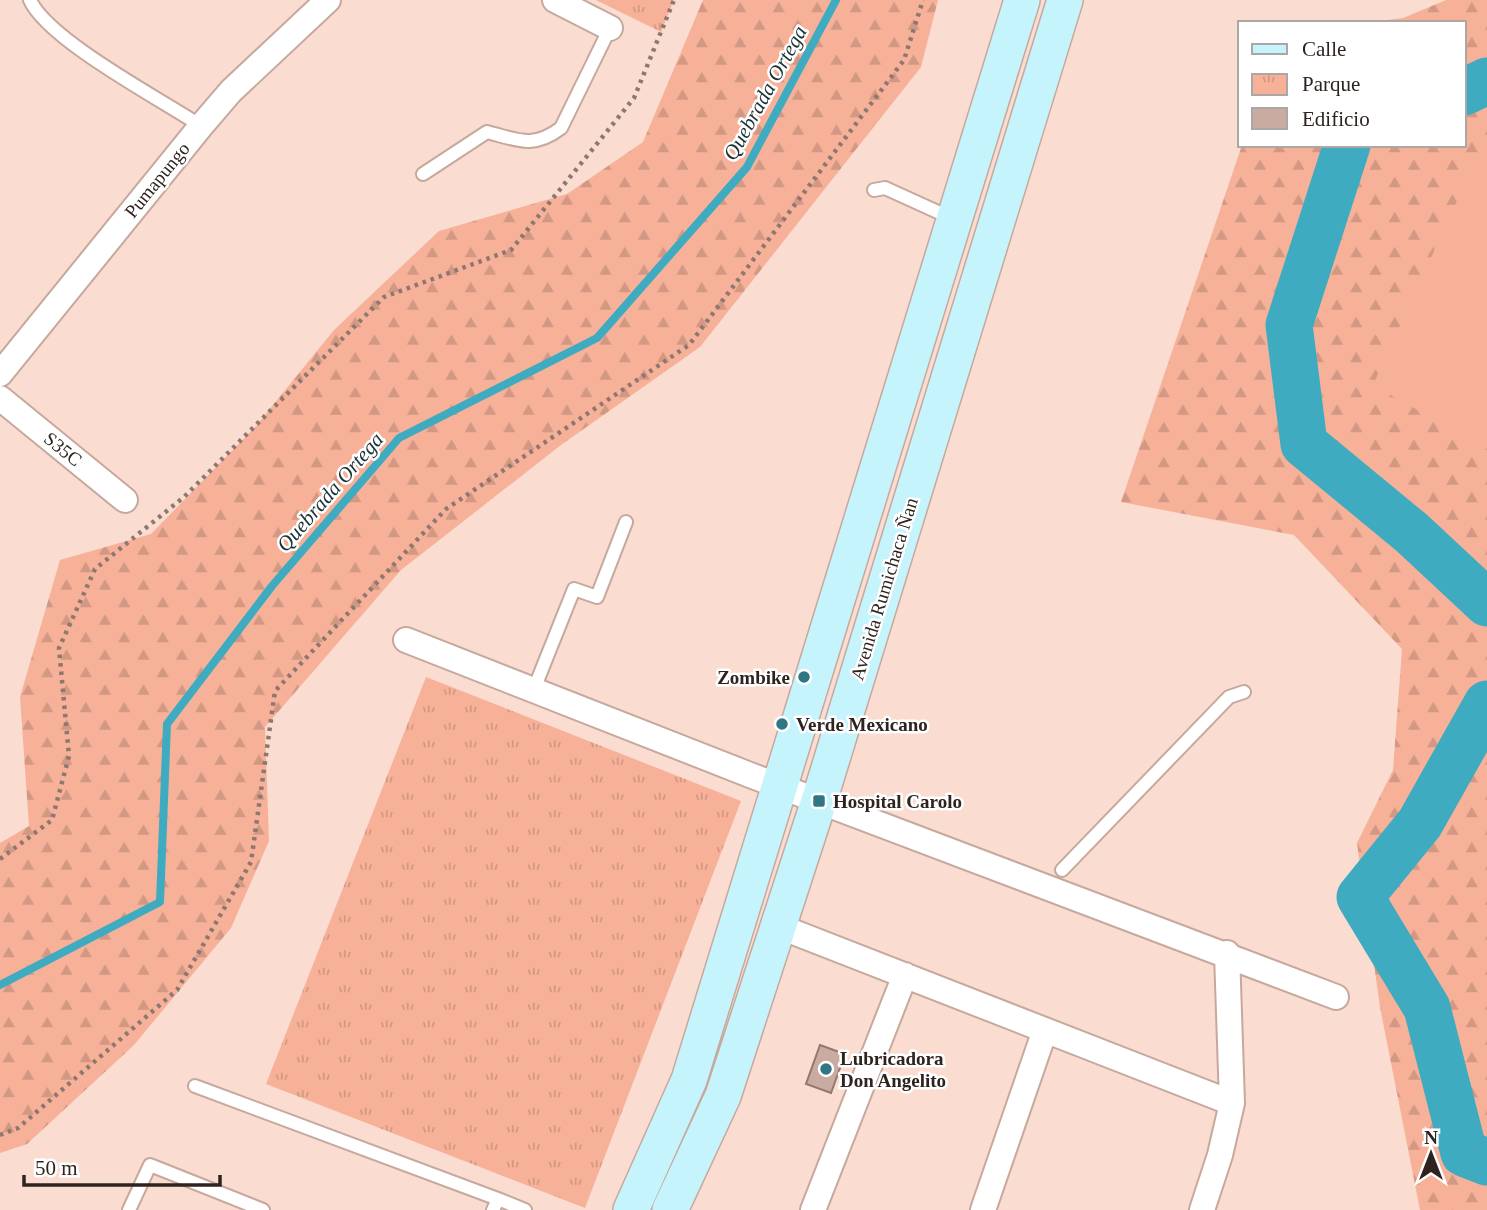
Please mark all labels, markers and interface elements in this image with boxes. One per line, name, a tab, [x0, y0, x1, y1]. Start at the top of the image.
legend	[1238, 21, 1466, 147]
water label: Quebrada Ortega	[718, 22, 812, 164]
text: Calle	[1302, 37, 1346, 61]
text: Parque	[1302, 72, 1360, 96]
text: Edificio	[1302, 107, 1370, 131]
street label: Pumapungo	[120, 138, 194, 222]
street label: S35C	[40, 428, 86, 470]
water label: Quebrada Ortega	[272, 428, 388, 556]
street label: Avenida Rumichaca Ñan	[846, 495, 922, 683]
place label: Zombike	[717, 667, 790, 688]
marker: Zombike	[796, 669, 812, 685]
place label: Verde Mexicano	[796, 714, 928, 735]
marker: Verde Mexicano	[774, 716, 790, 732]
place label: Hospital Carolo	[833, 791, 962, 812]
marker: Hospital Carolo	[811, 793, 827, 809]
place label: Lubricadora Don Angelito	[840, 1048, 946, 1091]
marker: Lubricadora Don Angelito	[818, 1061, 834, 1077]
north arrow	[1396, 1119, 1466, 1189]
text: N	[1424, 1127, 1438, 1148]
scale bar	[24, 1144, 220, 1188]
text: 50 m	[35, 1156, 78, 1180]

